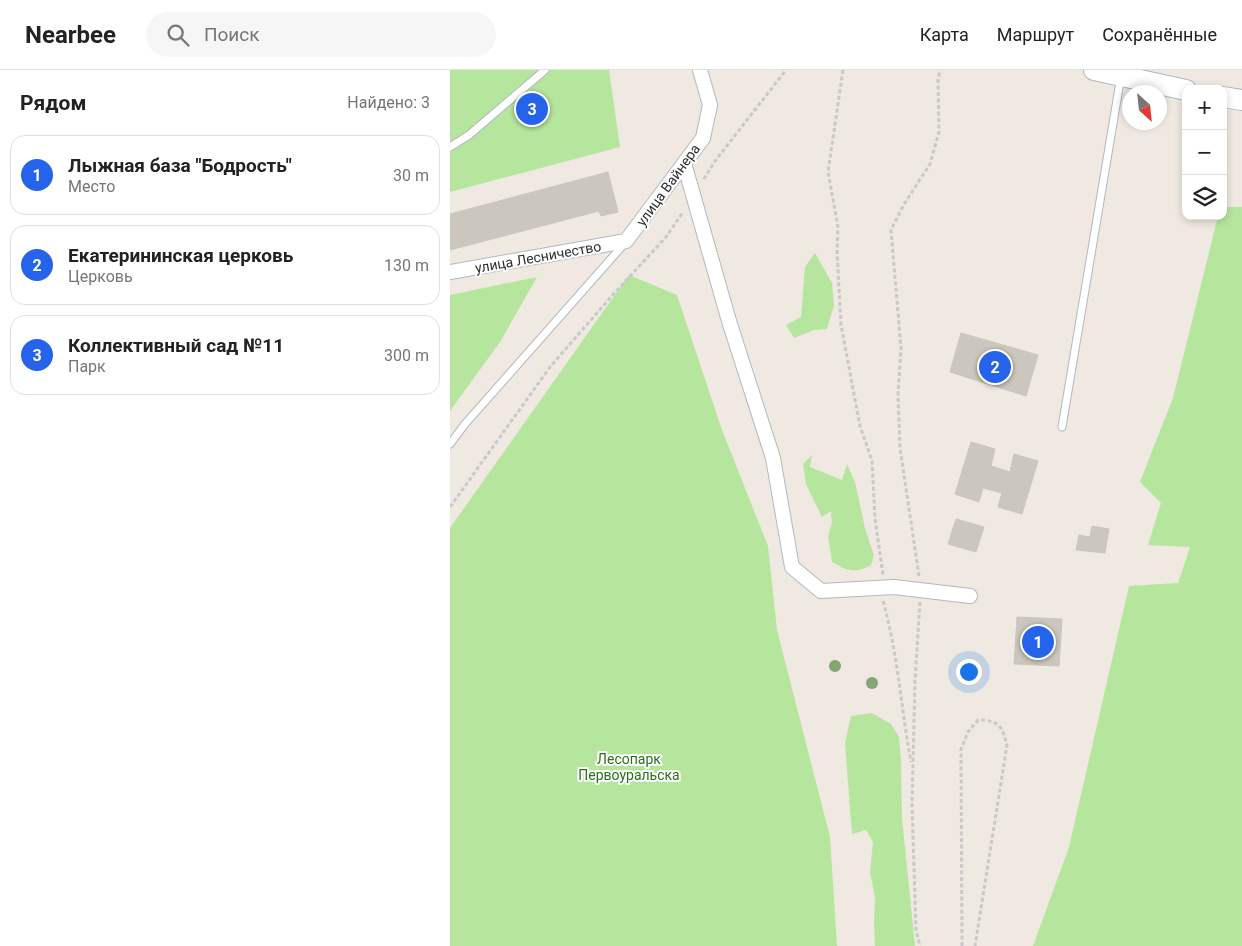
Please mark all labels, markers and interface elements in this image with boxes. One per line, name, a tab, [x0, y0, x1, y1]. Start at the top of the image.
search box	[146, 12, 496, 57]
text: Nearbee	[25, 21, 116, 49]
icon: search	[164, 21, 192, 49]
text: Поиск	[204, 23, 260, 46]
text: Карта	[920, 24, 969, 45]
text: Маршрут	[997, 24, 1074, 45]
text: Сохранённые	[1102, 24, 1217, 45]
north arrow	[1122, 85, 1167, 130]
map controls	[1182, 85, 1227, 220]
button: +	[1182, 85, 1227, 130]
pin: 3	[516, 90, 548, 128]
text: Рядом	[20, 91, 86, 115]
text: Найдено: 3	[347, 93, 430, 112]
button: −	[1182, 130, 1227, 175]
street label: улица Вайнера	[633, 141, 703, 229]
text: Лыжная база "Бодрость"	[68, 154, 292, 177]
text: 1	[32, 166, 42, 185]
text: 30 m	[393, 166, 429, 185]
button: layers	[1182, 175, 1227, 220]
text: Место	[68, 177, 115, 196]
street label: улица Лесничество	[474, 238, 602, 276]
text: Екатерининская церковь	[68, 244, 293, 267]
text: 2	[32, 256, 42, 275]
text: 130 m	[384, 256, 429, 275]
text: Церковь	[68, 267, 133, 286]
text: Коллективный сад №11	[68, 334, 284, 357]
text: 3	[32, 346, 42, 365]
text: 300 m	[384, 346, 429, 365]
pin: 2	[979, 348, 1011, 386]
text: Парк	[68, 357, 106, 376]
pin: 1	[1022, 623, 1054, 661]
your location	[956, 659, 982, 685]
park label: Лесопарк Первоуральска	[578, 751, 680, 783]

